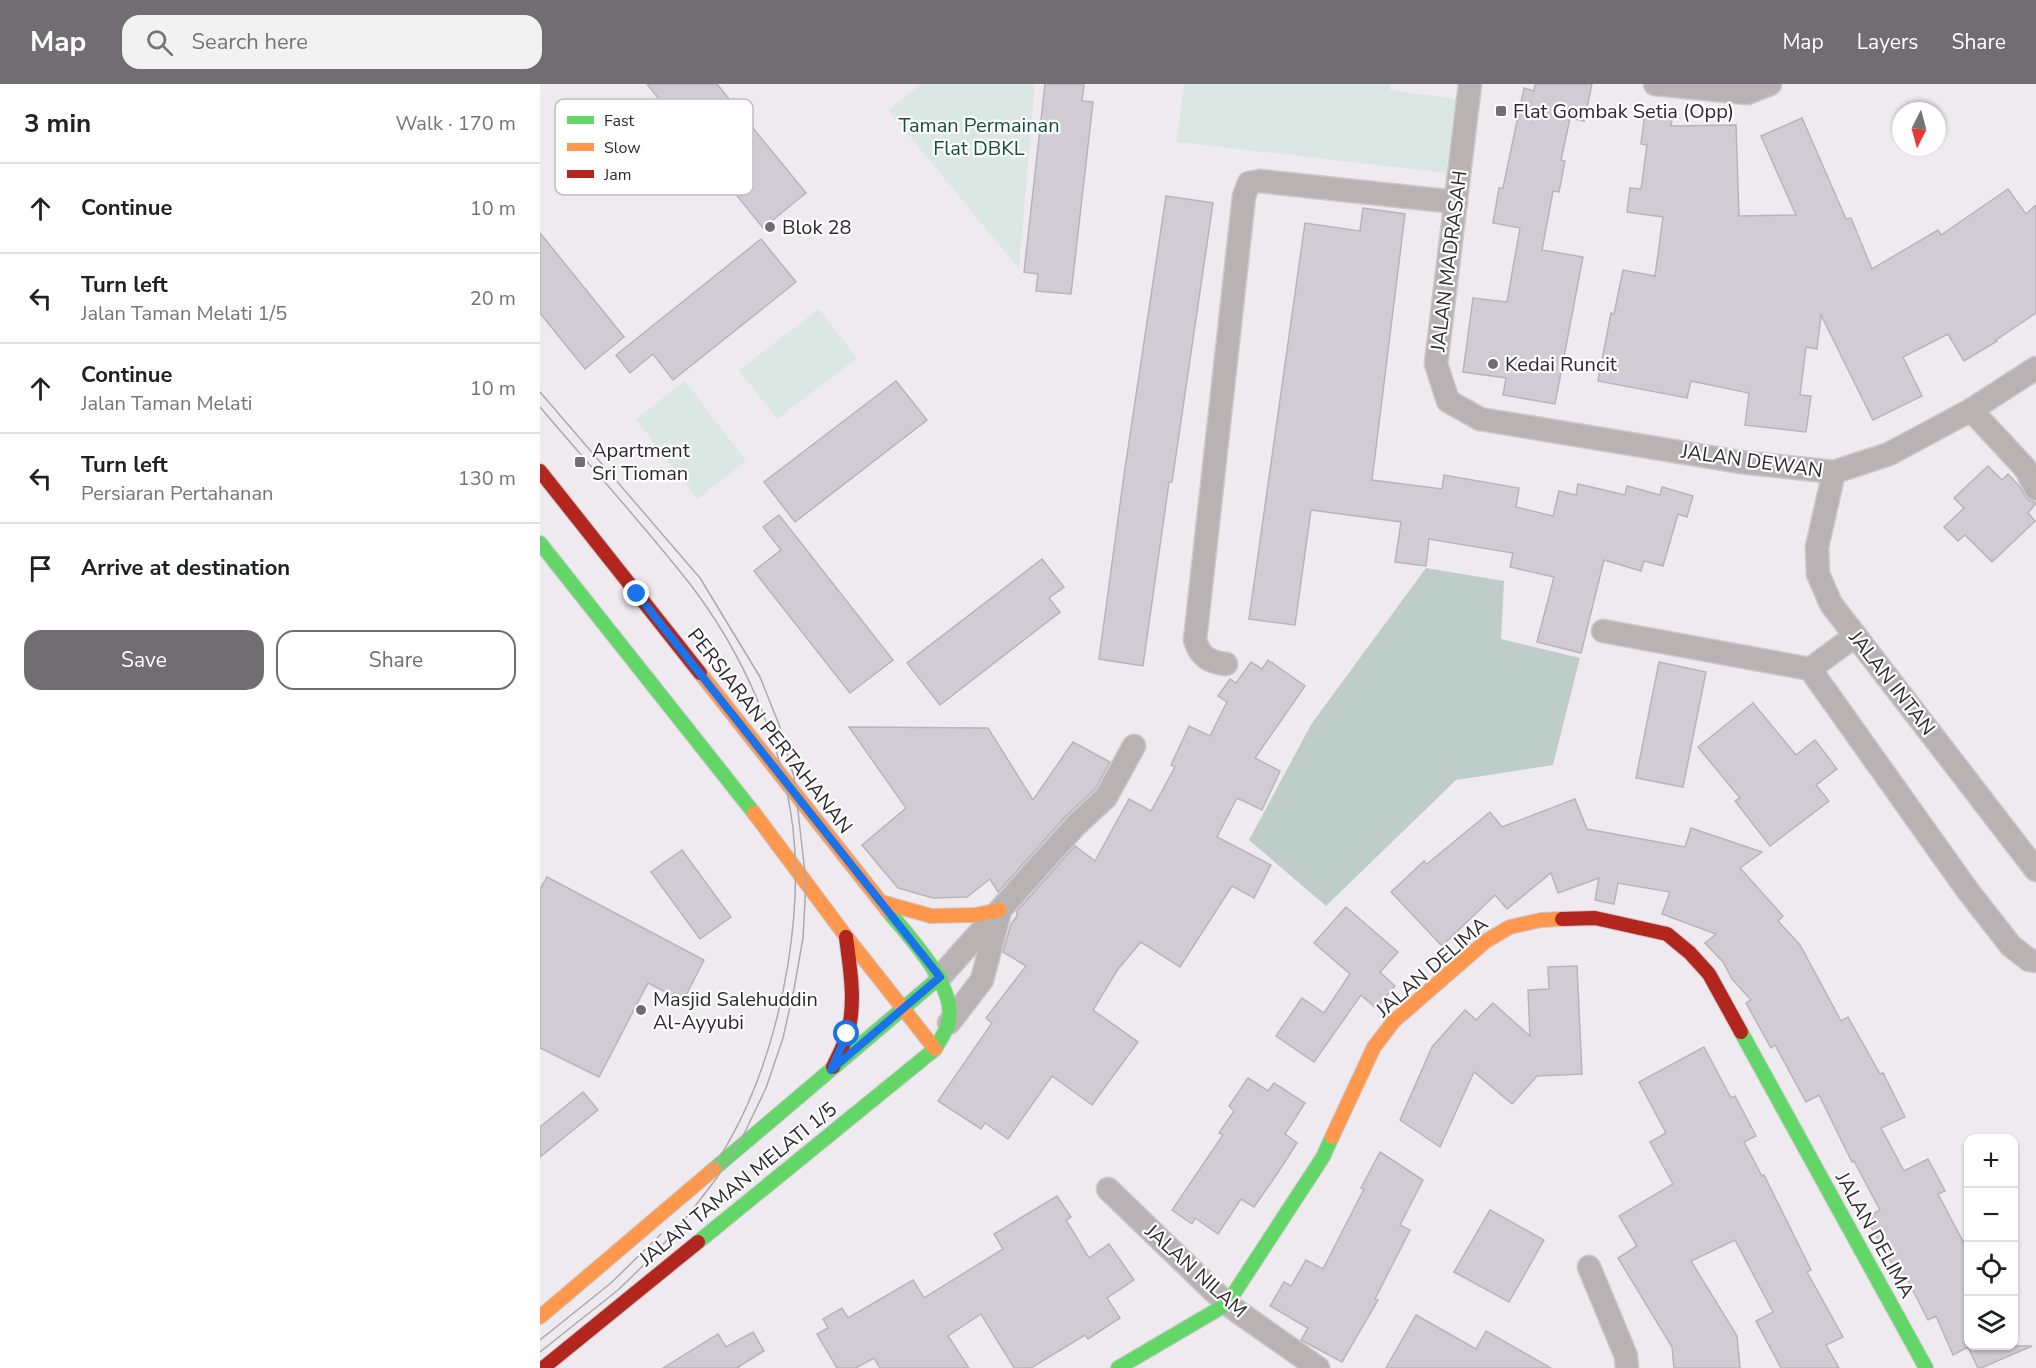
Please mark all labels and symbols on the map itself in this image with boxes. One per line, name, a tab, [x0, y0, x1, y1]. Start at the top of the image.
place label: Flat Gombak Setia (Opp)	[1513, 98, 1734, 125]
legend	[555, 99, 753, 195]
north arrow	[1892, 102, 1946, 156]
marker: Flat Gombak Setia (Opp)	[1494, 104, 1508, 118]
text: Fast	[604, 110, 635, 132]
park label: Taman Permainan Flat DBKL	[898, 112, 1060, 162]
text: Slow	[604, 137, 641, 159]
text: Jam	[603, 164, 631, 186]
street label: JALAN MADRASAH	[1424, 169, 1474, 354]
place label: Blok 28	[782, 214, 852, 241]
marker: Blok 28	[763, 220, 777, 234]
place label: Kedai Runcit	[1505, 351, 1618, 378]
marker: Kedai Runcit	[1486, 357, 1500, 371]
place label: Apartment Sri Tioman	[592, 437, 691, 487]
street label: JALAN DEWAN	[1678, 438, 1825, 484]
marker: Apartment Sri Tioman	[573, 455, 587, 469]
route end	[623, 580, 649, 606]
street label: PERSIARAN PERTAHANAN	[681, 623, 859, 839]
street label: JALAN INTAN	[1842, 624, 1941, 741]
street label: JALAN DELIMA	[1369, 911, 1494, 1024]
place label: Masjid Salehuddin Al-Ayyubi	[653, 986, 818, 1036]
marker: Masjid Salehuddin Al-Ayyubi	[634, 1003, 648, 1017]
route start	[833, 1020, 859, 1046]
street label: JALAN TAMAN MELATI 1/5	[633, 1096, 842, 1273]
street label: JALAN DELIMA	[1829, 1166, 1921, 1303]
street label: JALAN NILAM	[1139, 1217, 1253, 1324]

